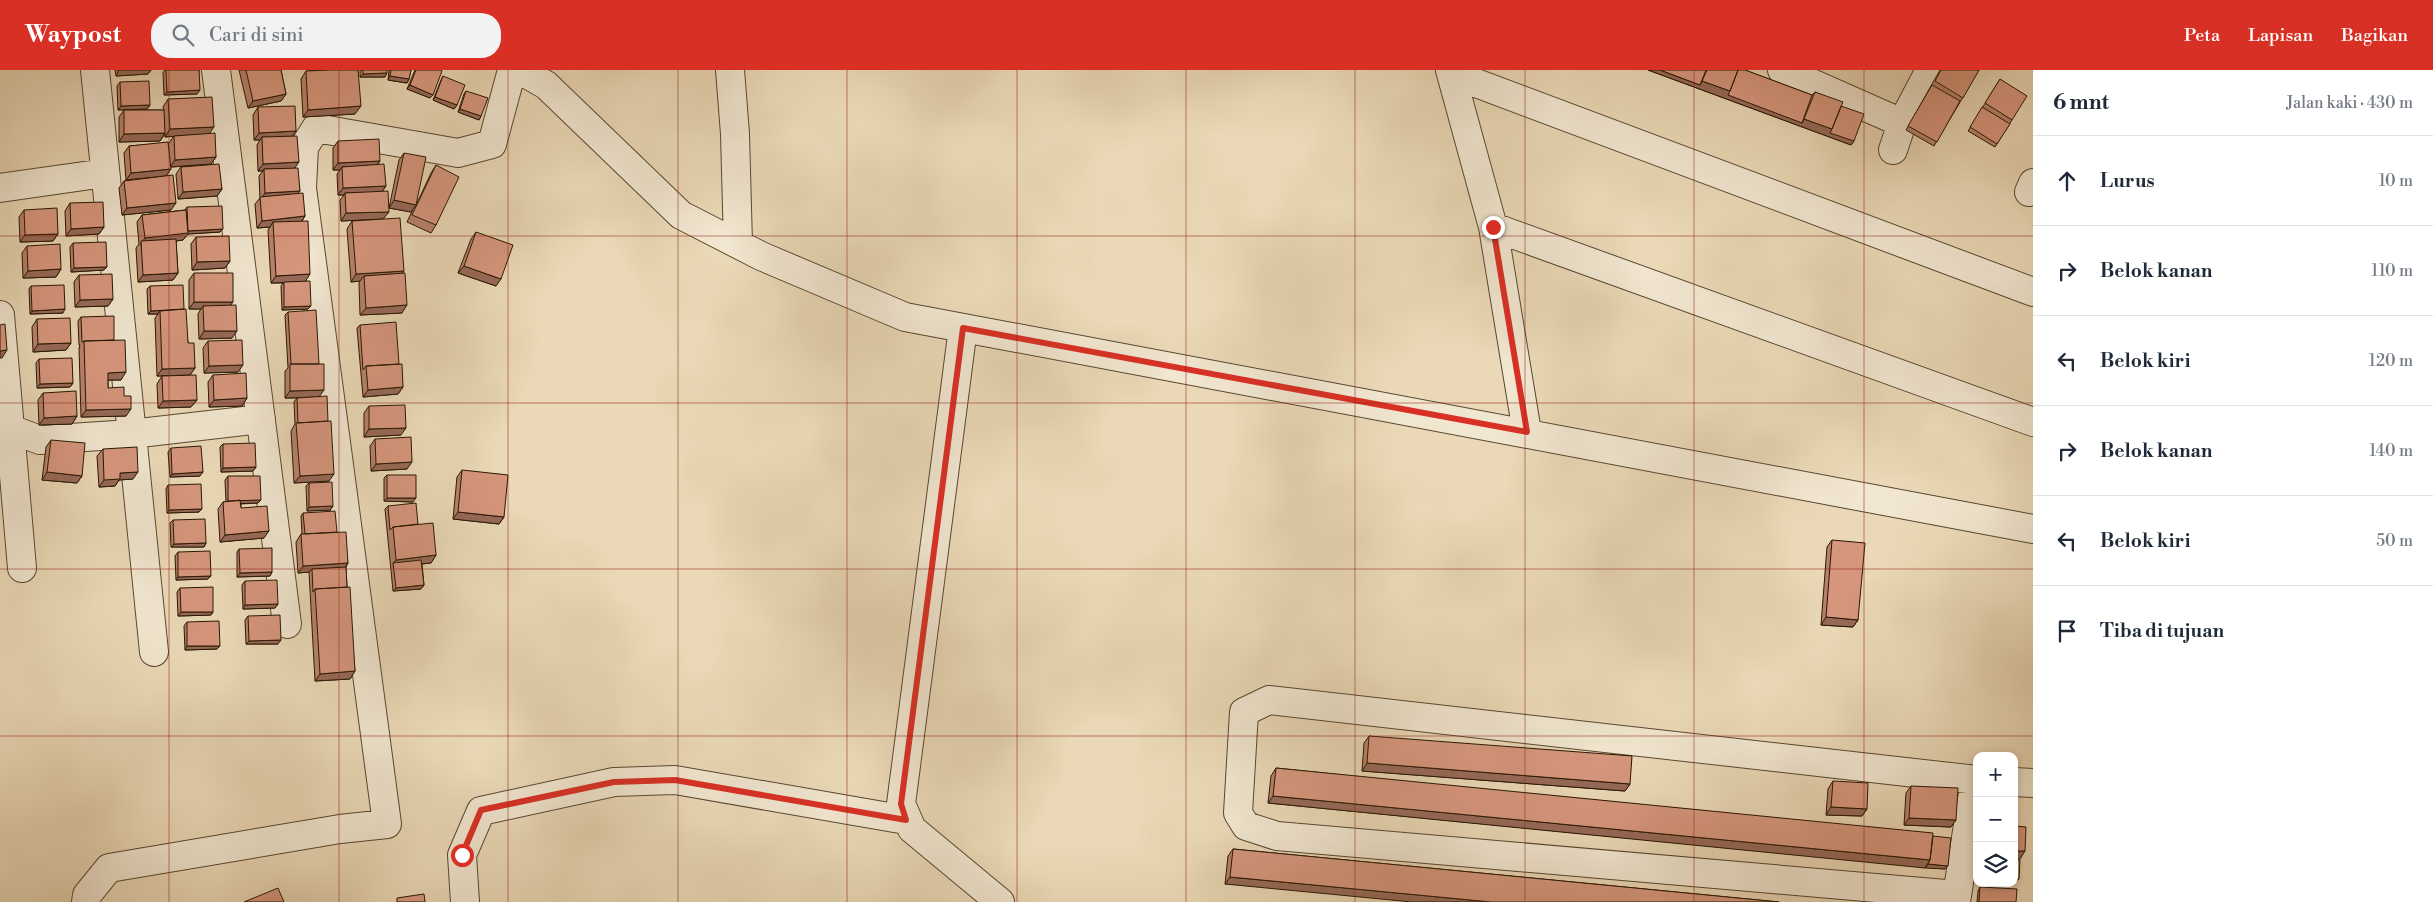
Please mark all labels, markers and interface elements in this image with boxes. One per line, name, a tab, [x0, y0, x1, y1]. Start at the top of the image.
search box	[151, 13, 501, 58]
text: Waypost	[25, 20, 121, 50]
icon: search	[169, 21, 197, 49]
text: Cari di sini	[209, 23, 304, 47]
text: Peta	[2184, 24, 2220, 47]
text: Lapisan	[2248, 24, 2313, 47]
text: Bagikan	[2341, 24, 2408, 47]
text: 6 mnt	[2053, 90, 2109, 116]
text: Jalan kaki · 430 m	[2286, 93, 2413, 113]
icon: ahead	[2053, 167, 2081, 195]
text: Lurus	[2100, 169, 2155, 193]
text: 10 m	[2379, 171, 2413, 191]
route end	[1482, 216, 1505, 239]
icon: right	[2053, 257, 2081, 285]
text: Belok kanan	[2100, 259, 2213, 283]
text: 110 m	[2371, 261, 2413, 281]
icon: left	[2053, 347, 2081, 375]
text: Belok kiri	[2100, 349, 2190, 373]
text: 120 m	[2369, 351, 2413, 371]
icon: right	[2053, 437, 2081, 465]
text: Belok kanan	[2100, 439, 2213, 463]
text: 140 m	[2369, 441, 2413, 461]
icon: left	[2053, 527, 2081, 555]
text: Belok kiri	[2100, 529, 2190, 553]
text: 50 m	[2376, 531, 2413, 551]
icon: arrive	[2053, 617, 2081, 645]
text: Tiba di tujuan	[2100, 619, 2224, 643]
map controls	[1973, 752, 2018, 887]
button: +	[1973, 752, 2018, 797]
button: −	[1973, 797, 2018, 842]
button: layers	[1973, 842, 2018, 887]
route start	[451, 844, 474, 867]

